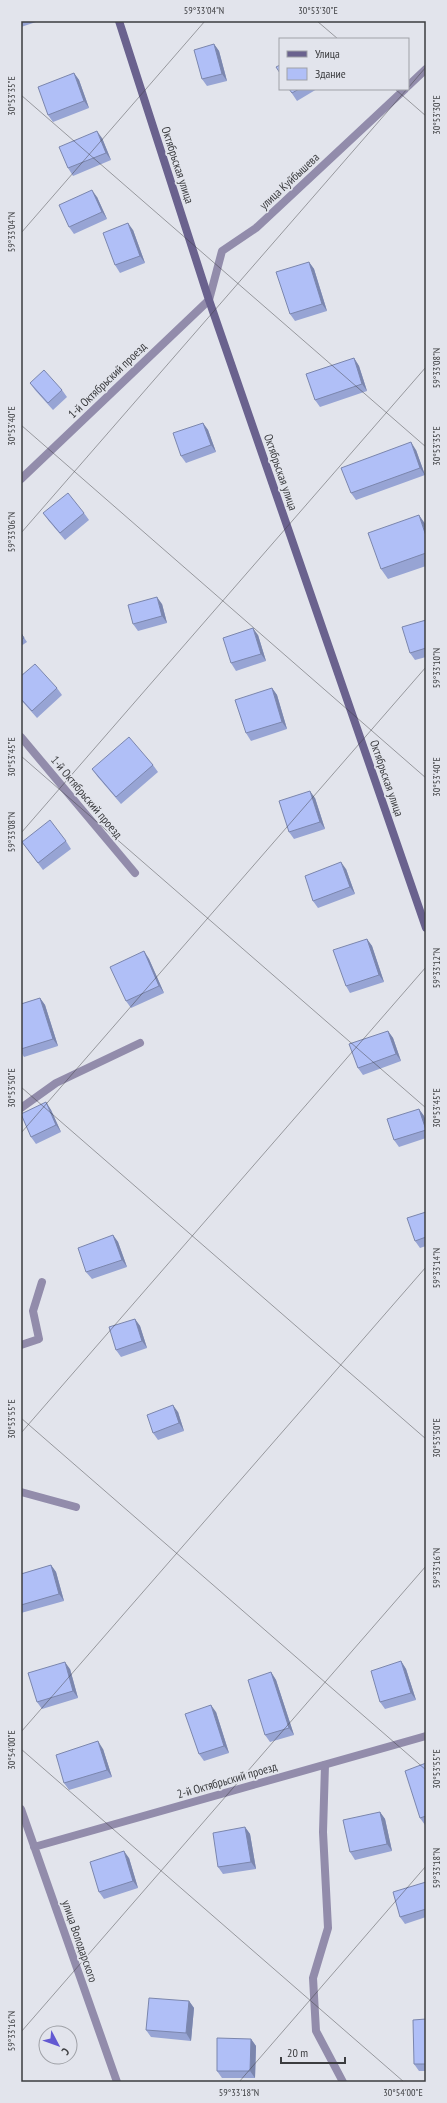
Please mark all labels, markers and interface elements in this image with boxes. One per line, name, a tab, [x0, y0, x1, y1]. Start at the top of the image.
text: 59°33'04"N	[184, 4, 224, 17]
text: 30°53'30"E	[298, 4, 338, 17]
legend	[279, 38, 409, 90]
text: Улица	[315, 46, 340, 61]
text: Здание	[315, 66, 346, 81]
text: 30°53'35"E	[5, 76, 18, 116]
text: 30°53'30"E	[430, 95, 443, 135]
street label: Октябрьская улица	[159, 125, 198, 206]
street label: улица Куйбышева	[256, 149, 322, 212]
text: 59°33'04"N	[5, 212, 18, 252]
street label: 1-й Октябрьский проезд	[65, 338, 150, 421]
text: 59°33'08"N	[430, 348, 443, 388]
text: 30°53'40"E	[5, 406, 18, 446]
text: 30°53'35"E	[430, 426, 443, 466]
street label: Октябрьская улица	[261, 432, 301, 512]
text: 59°33'06"N	[5, 512, 18, 552]
text: 59°33'10"N	[430, 648, 443, 688]
text: 30°53'45"E	[5, 737, 18, 777]
street label: Октябрьская улица	[367, 738, 407, 818]
street label: 1-й Октябрьский проезд	[48, 753, 126, 842]
text: 30°53'40"E	[430, 757, 443, 797]
text: 59°33'08"N	[5, 812, 18, 852]
text: 59°33'12"N	[430, 948, 443, 988]
text: 30°53'50"E	[5, 1068, 18, 1108]
text: 30°53'45"E	[430, 1088, 443, 1128]
text: 59°33'14"N	[430, 1248, 443, 1288]
text: 30°53'55"E	[5, 1399, 18, 1439]
text: 30°53'50"E	[430, 1418, 443, 1458]
text: 59°33'16"N	[430, 1548, 443, 1588]
text: 30°54'00"E	[5, 1730, 18, 1770]
text: 30°53'55"E	[430, 1749, 443, 1789]
street label: 2-й Октябрьский проезд	[175, 1758, 279, 1801]
text: 59°33'18"N	[430, 1848, 443, 1888]
street label: улица Володарского	[59, 1898, 101, 1984]
text: 59°33'16"N	[5, 2011, 18, 2051]
north arrow	[38, 2025, 78, 2065]
scale bar	[281, 2039, 345, 2065]
text: С	[59, 2045, 72, 2058]
text: 20 m	[287, 2045, 308, 2060]
text: 59°33'18"N	[219, 2086, 259, 2099]
text: 30°54'00"E	[383, 2086, 423, 2099]

